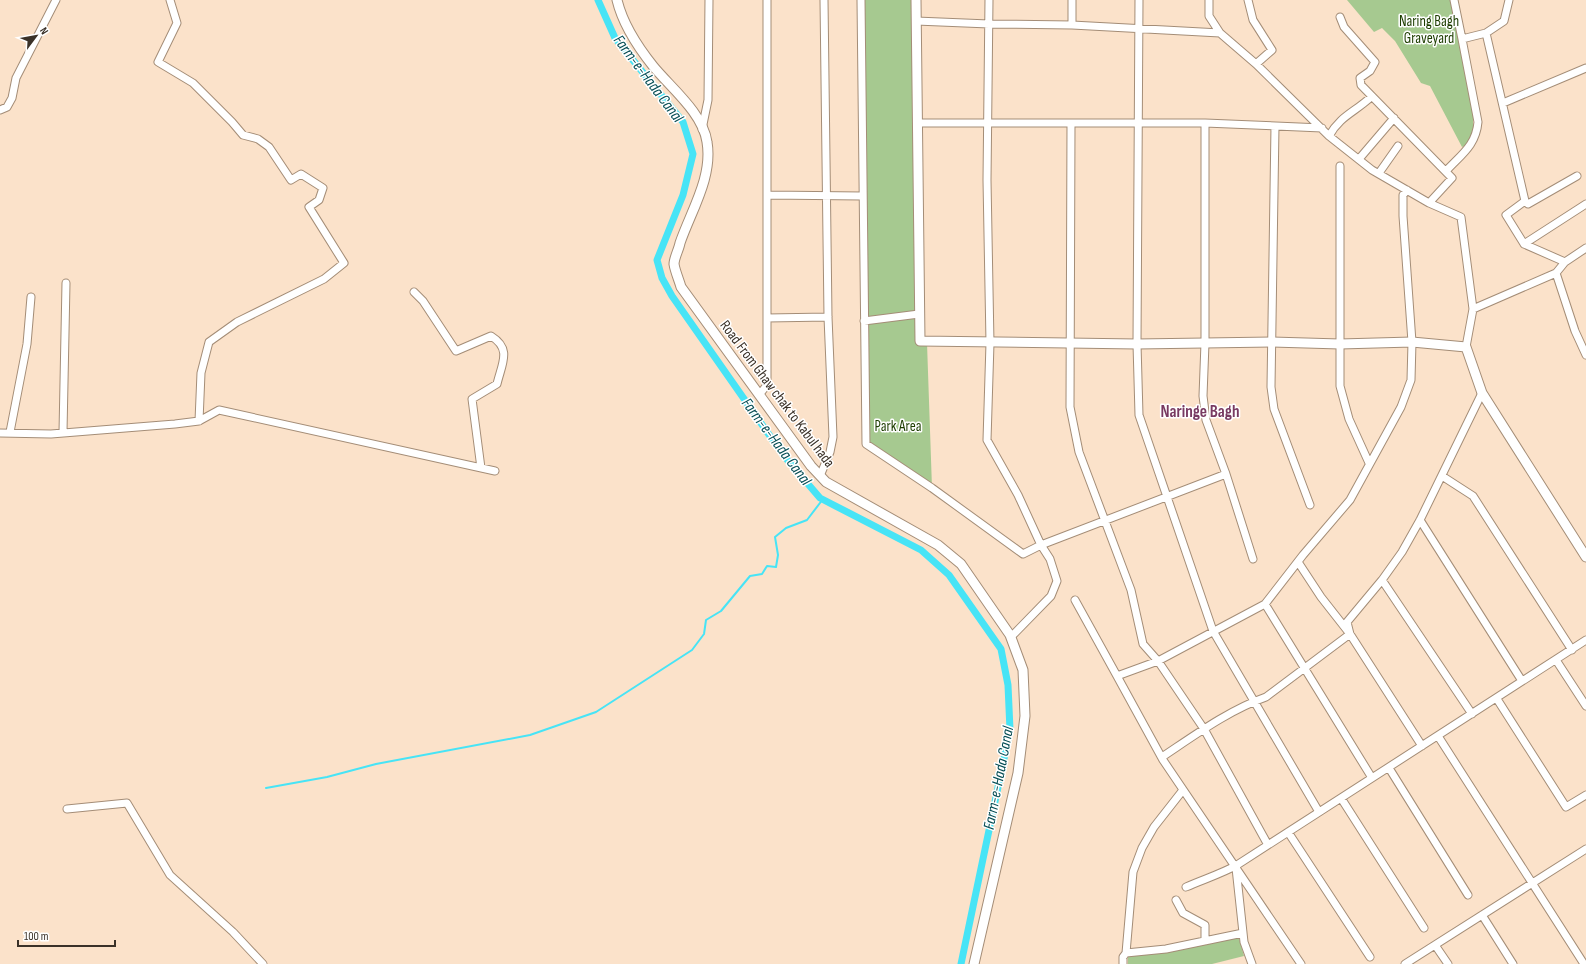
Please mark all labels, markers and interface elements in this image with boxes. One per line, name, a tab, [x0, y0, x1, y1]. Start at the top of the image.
park label: Naring Bagh Graveyard	[1399, 12, 1459, 48]
north arrow	[16, 16, 56, 56]
text: N	[37, 25, 51, 37]
water label: Farm-e-Hada Canal	[609, 32, 688, 127]
street label: Road From Ghaw chak to Kabul hada	[715, 317, 839, 472]
water label: Farm-e-Hada Canal	[737, 395, 816, 490]
district label: Naringe Bagh	[1160, 402, 1240, 422]
park label: Park Area	[875, 417, 922, 436]
water label: Farm-e-Hada Canal	[980, 724, 1019, 831]
scale bar	[18, 922, 115, 948]
text: 100 m	[24, 929, 49, 944]

